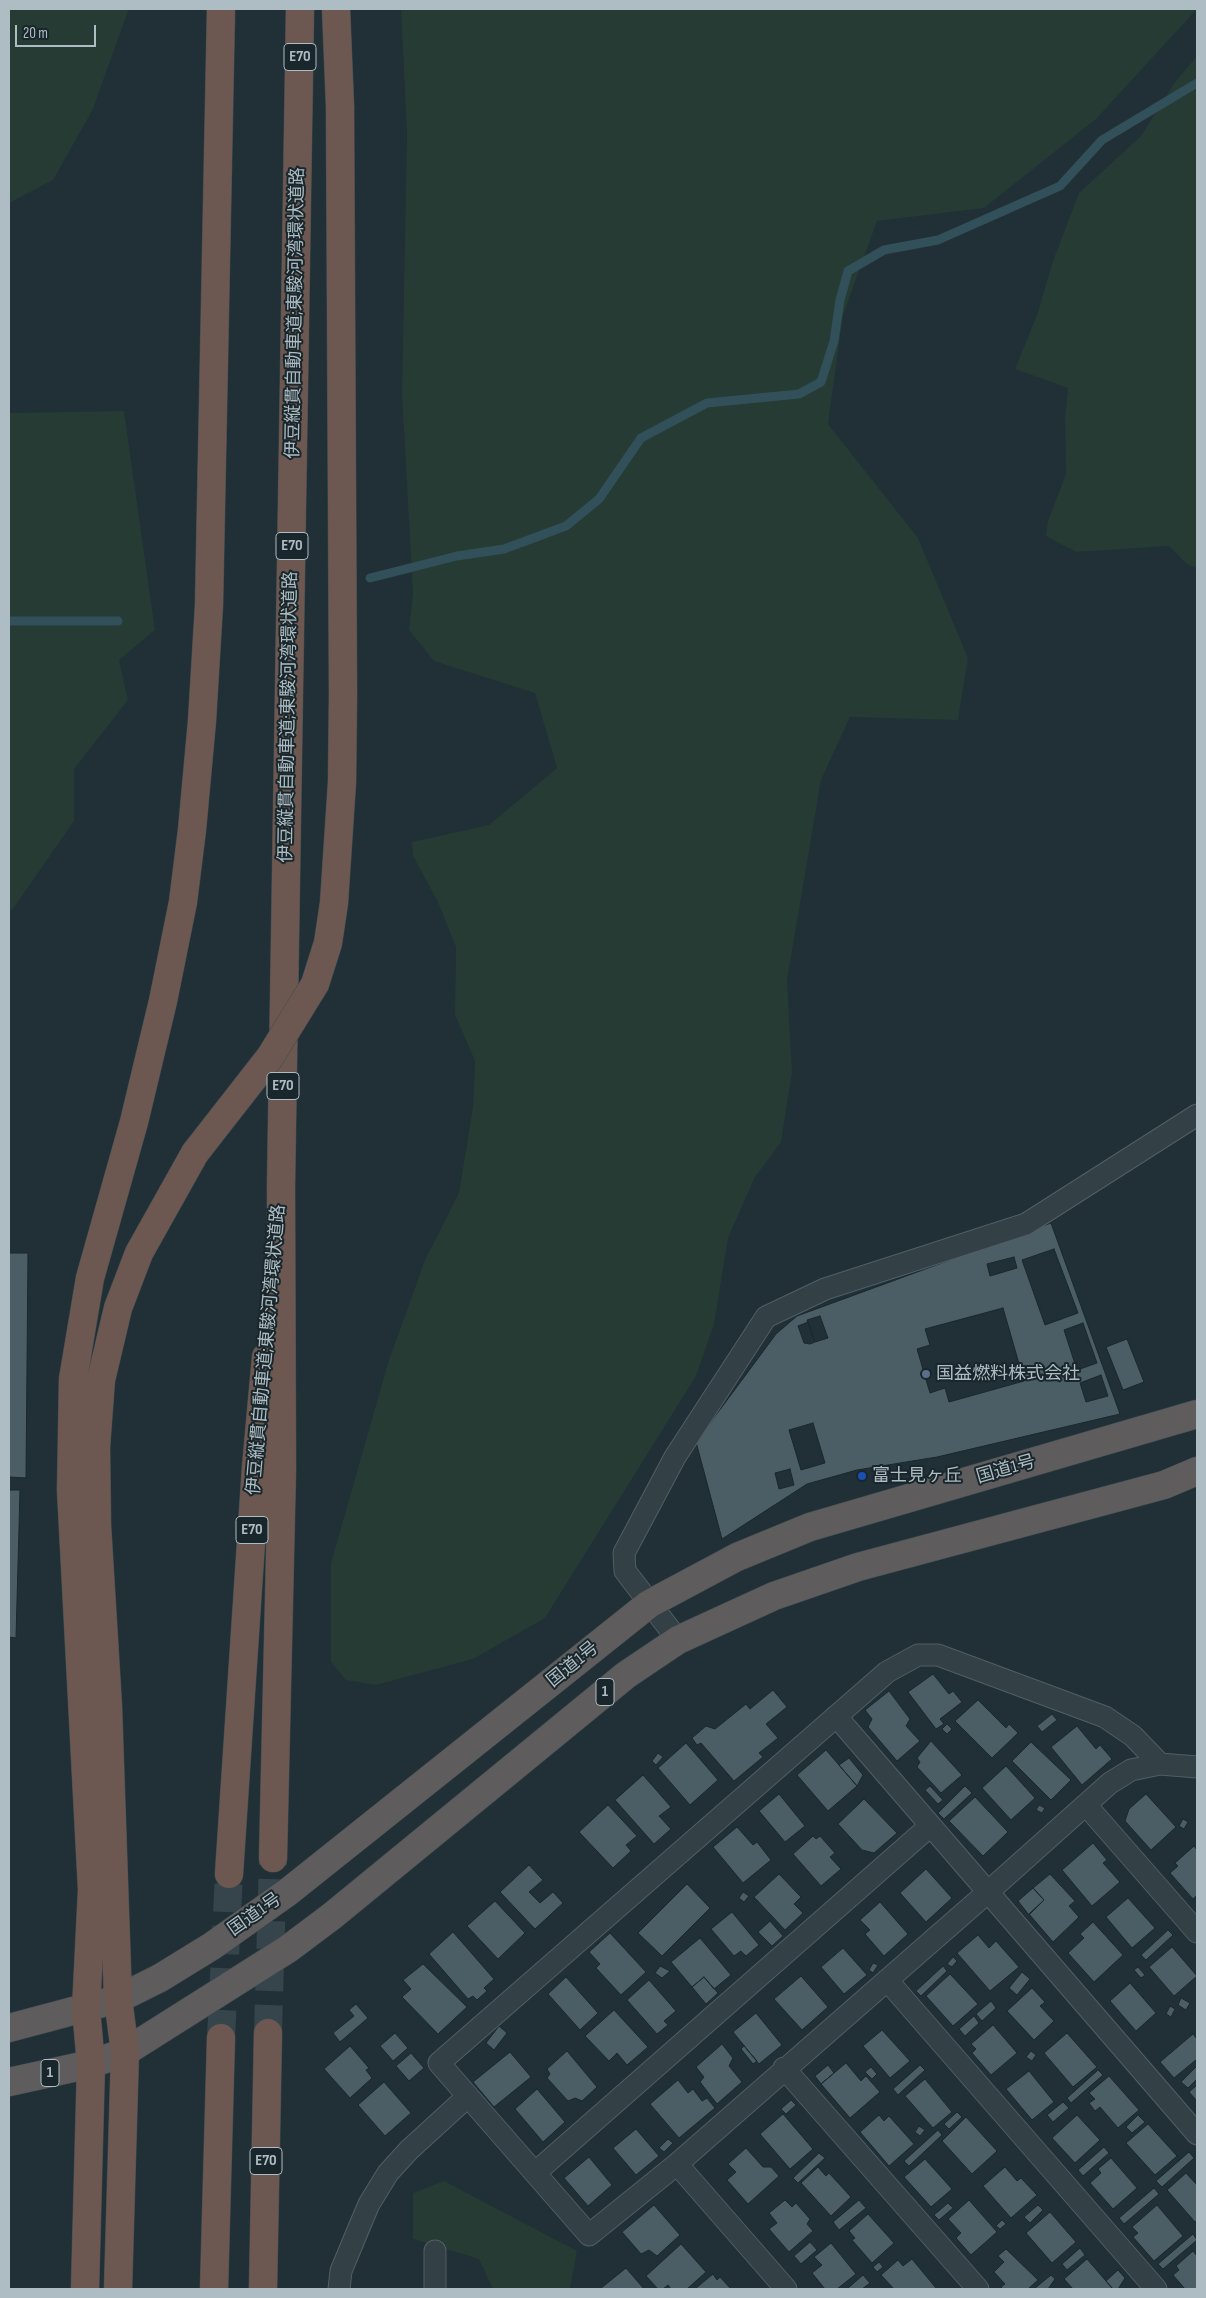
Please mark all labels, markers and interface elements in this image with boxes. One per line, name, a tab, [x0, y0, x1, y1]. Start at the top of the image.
scale bar	[18, 15, 99, 47]
text: 20 m	[23, 24, 48, 43]
road number: E70	[284, 44, 316, 70]
street label: 伊豆縦貫自動車道;東駿河湾環状道路	[283, 167, 309, 459]
road number: E70	[276, 532, 308, 560]
street label: 伊豆縦貫自動車道;東駿河湾環状道路	[276, 571, 302, 863]
road number: E70	[267, 1072, 299, 1100]
street label: 伊豆縦貫自動車道;東駿河湾環状道路	[244, 1204, 290, 1496]
place label: 国益燃料株式会社	[936, 1363, 1080, 1385]
marker: 国益燃料株式会社	[920, 1368, 932, 1380]
street label: 国道1号	[974, 1451, 1038, 1489]
place label: 富士見ヶ丘	[872, 1465, 962, 1487]
marker: 富士見ヶ丘	[856, 1470, 868, 1482]
road number: E70	[236, 1516, 268, 1544]
street label: 国道1号	[543, 1638, 603, 1692]
road number: 1	[596, 1678, 614, 1705]
street label: 国道1号	[224, 1889, 286, 1941]
road number: 1	[41, 2060, 59, 2086]
road number: E70	[250, 2148, 282, 2174]

